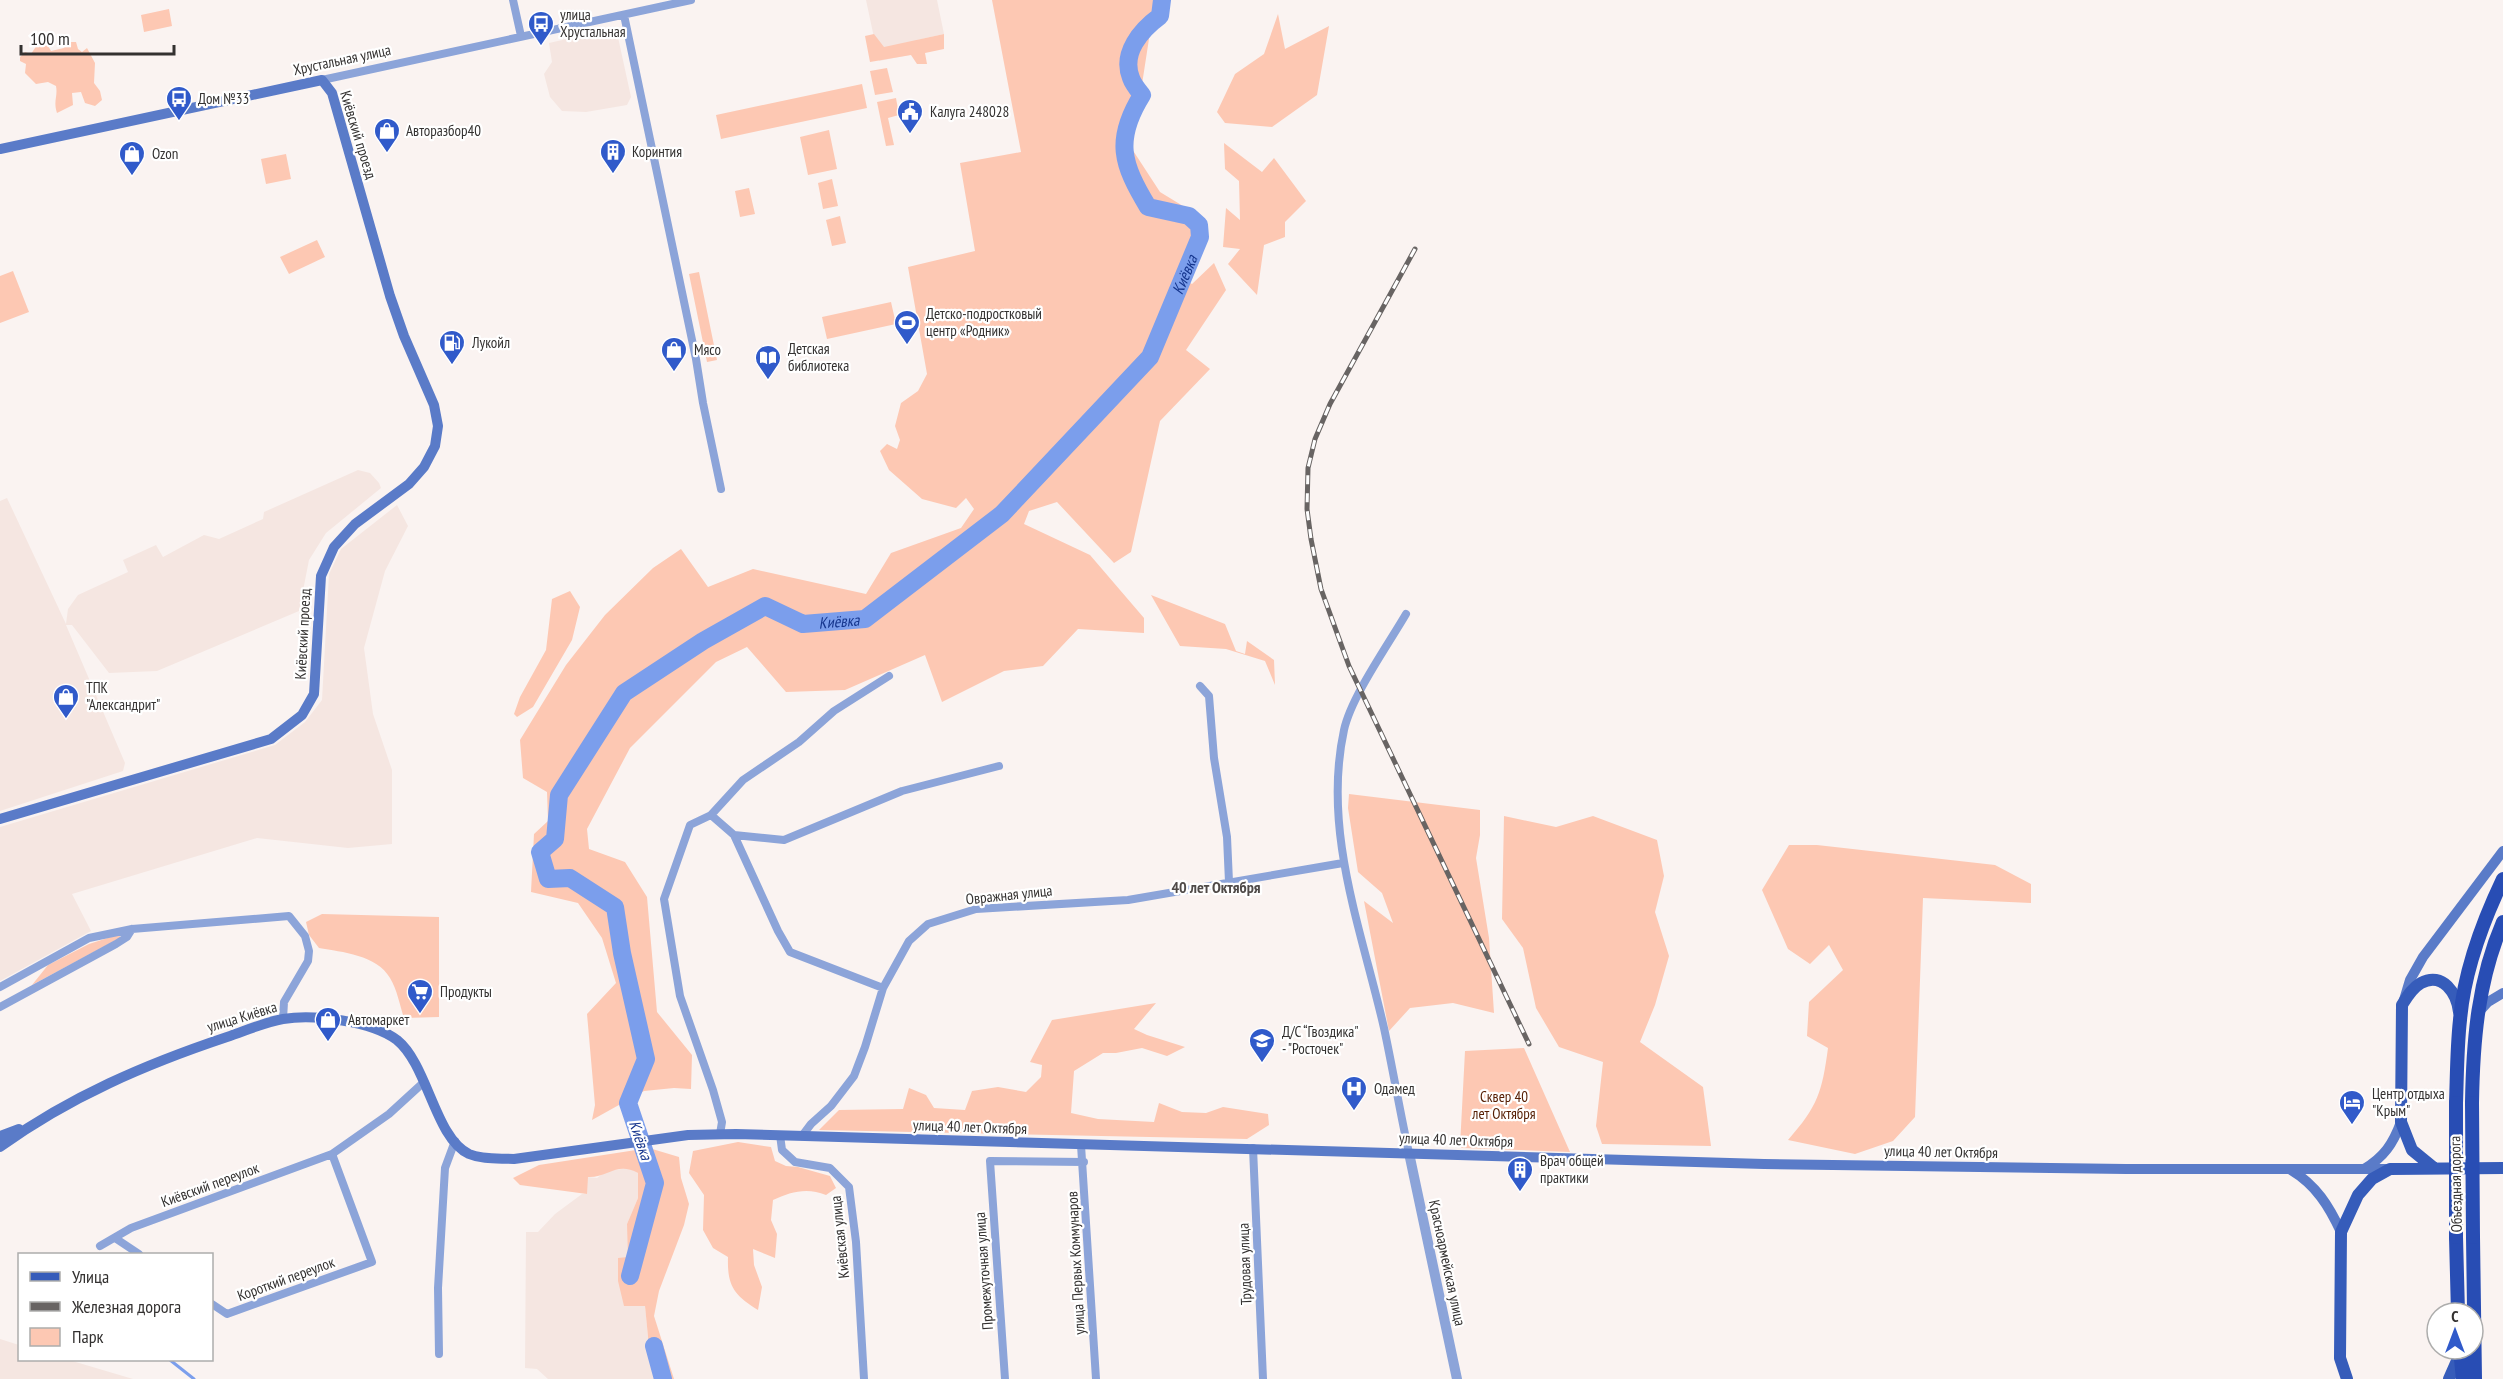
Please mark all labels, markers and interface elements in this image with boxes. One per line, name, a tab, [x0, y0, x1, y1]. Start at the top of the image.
place label: улица Хрустальная	[560, 5, 626, 41]
bus stop icon: улица Хрустальная	[526, 9, 556, 47]
scale bar	[21, 18, 174, 56]
text: 100 m	[30, 27, 70, 50]
street label: Хрустальная улица	[291, 40, 392, 79]
bus stop icon: Дом №33	[164, 84, 194, 122]
street label: Киёвский проезд	[336, 88, 381, 182]
place label: Дом №33	[198, 89, 249, 108]
public building icon: Калуга 248028	[895, 97, 925, 135]
place label: Калуга 248028	[930, 102, 1009, 121]
shop icon: Авторазбор40	[372, 116, 402, 154]
place label: Авторазбор40	[406, 121, 481, 140]
building icon: Коринтия	[598, 137, 628, 175]
shop icon: Ozon	[117, 139, 147, 177]
place label: Коринтия	[632, 142, 682, 161]
place label: Ozon	[152, 144, 178, 163]
water label: Киёвка	[1167, 250, 1202, 297]
place label: Детско-подростковый центр «Родник»	[926, 304, 1042, 340]
sports icon: Детско-подростковый центр «Родник»	[892, 308, 922, 346]
fuel station icon: Лукойл	[437, 328, 467, 366]
place label: Лукойл	[471, 333, 510, 352]
shop icon: Мясо	[659, 335, 689, 373]
place label: Детская библиотека	[788, 339, 849, 375]
place label: Мясо	[694, 340, 721, 359]
library icon: Детская библиотека	[753, 343, 783, 381]
street label: Киёвский проезд	[291, 588, 314, 680]
water label: Киёвка	[818, 609, 861, 633]
place label: ТПК "Александрит"	[86, 678, 160, 714]
shop icon: ТПК "Александрит"	[51, 682, 81, 720]
district label: 40 лет Октября	[1171, 877, 1261, 897]
street label: Овражная улица	[965, 881, 1053, 909]
supermarket icon: Продукты	[405, 977, 435, 1015]
place label: Продукты	[440, 982, 492, 1001]
street label: улица Киёвка	[205, 997, 279, 1036]
shop icon: Автомаркет	[313, 1005, 343, 1043]
place label: Автомаркет	[348, 1010, 409, 1029]
place label: Д/С “Гвоздика" - "Росточек"	[1282, 1022, 1359, 1058]
school or university icon: Д/С “Гвоздика" - "Росточек"	[1247, 1026, 1277, 1064]
hospital icon: Одамед	[1339, 1074, 1369, 1112]
place label: Одамед	[1374, 1079, 1415, 1098]
place label: Центр отдыха "Крым"	[2372, 1084, 2445, 1120]
park label: Сквер 40 лет Октября	[1471, 1087, 1536, 1123]
hotel icon: Центр отдыха "Крым"	[2337, 1088, 2367, 1126]
street label: улица 40 лет Октября	[913, 1115, 1027, 1138]
water label: Киёвка	[625, 1118, 658, 1164]
street label: улица 40 лет Октября	[1399, 1128, 1513, 1151]
street label: Объездная дорога	[2445, 1136, 2466, 1232]
street label: улица 40 лет Октября	[1884, 1141, 1998, 1162]
place label: Врач общей практики	[1540, 1151, 1604, 1187]
building icon: Врач общей практики	[1505, 1155, 1535, 1193]
street label: Киёвский переулок	[158, 1158, 262, 1211]
street label: улица Первых Коммунаров	[1062, 1191, 1089, 1335]
street label: Киёвская улица	[826, 1195, 853, 1279]
street label: Красноармейская улица	[1425, 1198, 1470, 1328]
street label: Промежуточная улица	[970, 1212, 997, 1330]
street label: Трудовая улица	[1234, 1223, 1255, 1305]
street label: Короткий переулок	[235, 1252, 337, 1305]
legend	[18, 1253, 213, 1361]
text: Улица	[72, 1265, 109, 1288]
text: Железная дорога	[71, 1295, 181, 1318]
north arrow	[2425, 1301, 2485, 1361]
text: С	[2451, 1306, 2459, 1326]
text: Парк	[72, 1325, 103, 1348]

